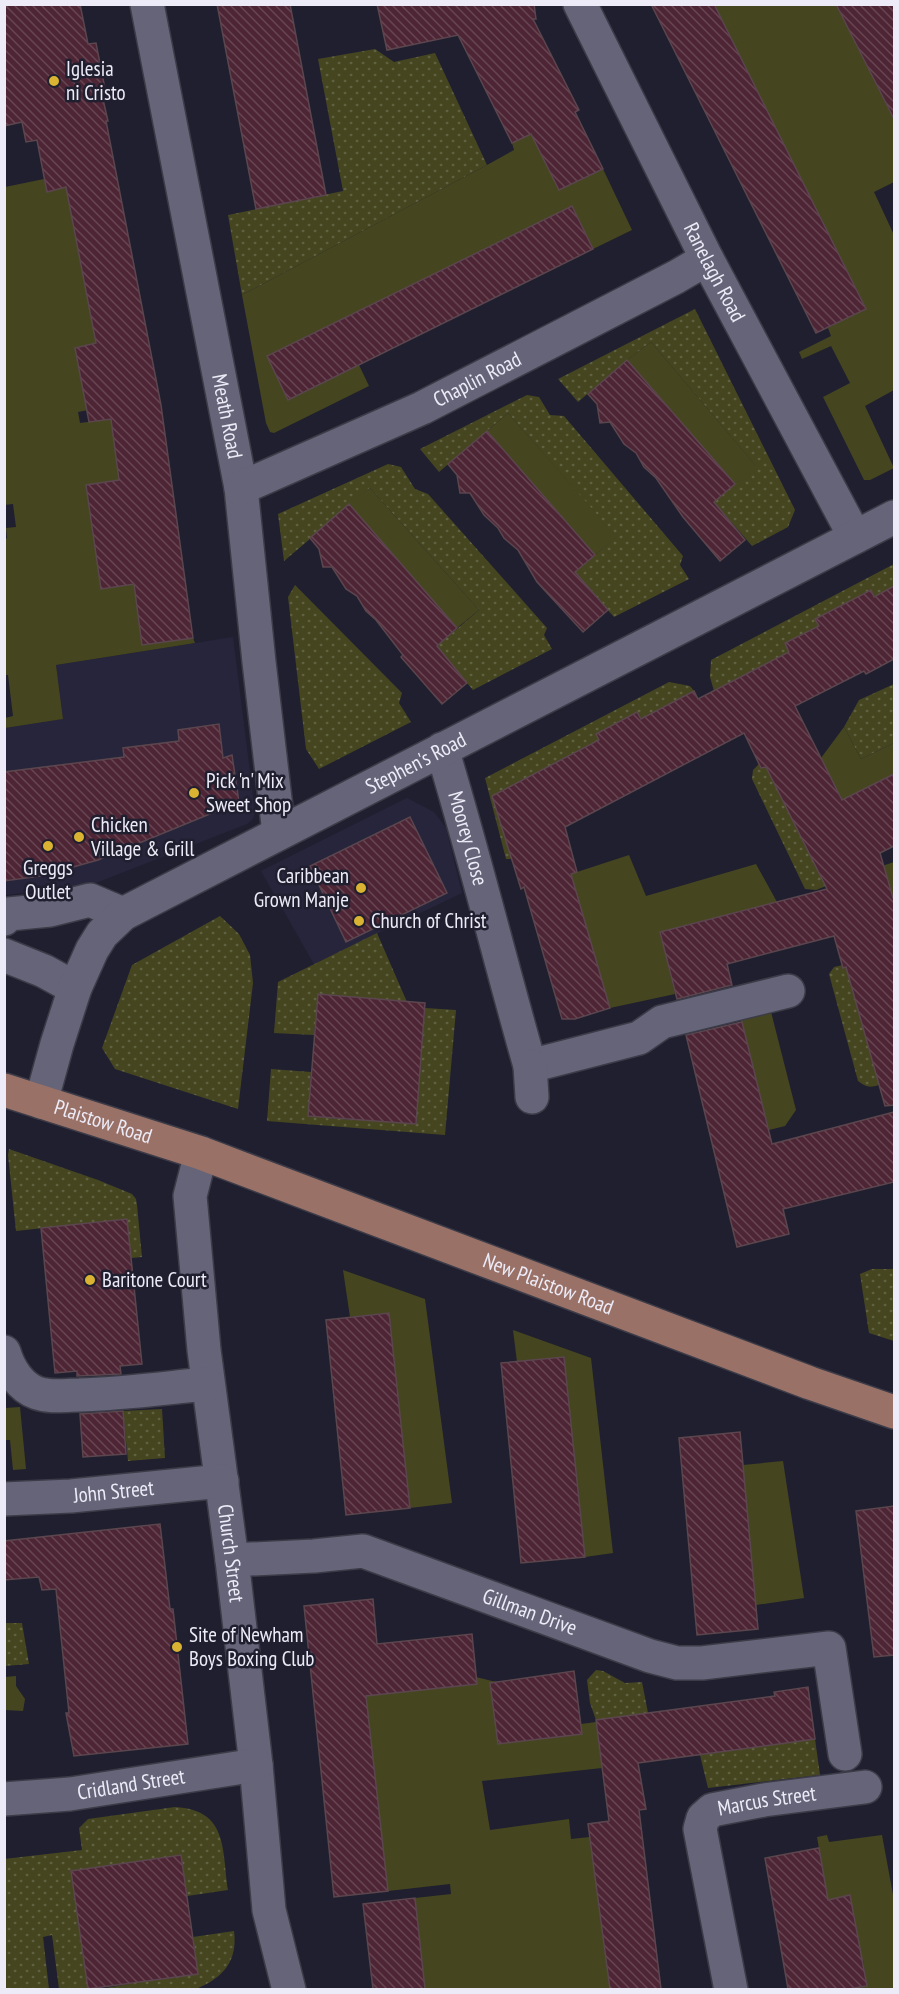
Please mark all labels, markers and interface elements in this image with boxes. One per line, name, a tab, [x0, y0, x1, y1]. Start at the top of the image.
place label: Iglesia ni Cristo	[66, 55, 126, 106]
marker: Iglesia ni Cristo	[47, 74, 61, 88]
street label: Ranelagh Road	[678, 218, 752, 326]
street label: Chaplin Road	[428, 345, 526, 413]
street label: Meath Road	[206, 372, 249, 461]
street label: Stephen's Road	[361, 726, 471, 800]
place label: Pick 'n' Mix Sweet Shop	[206, 767, 291, 818]
marker: Pick 'n' Mix Sweet Shop	[187, 786, 201, 800]
street label: Moorey Close	[442, 788, 494, 888]
place label: Chicken Village & Grill	[90, 811, 194, 862]
marker: Chicken Village & Grill	[72, 830, 86, 844]
marker: Greggs Outlet	[41, 839, 55, 853]
place label: Greggs Outlet	[23, 854, 73, 905]
place label: Caribbean Grown Manje	[254, 862, 349, 913]
marker: Caribbean Grown Manje	[354, 881, 368, 895]
place label: Church of Christ	[371, 907, 487, 934]
marker: Church of Christ	[352, 914, 366, 928]
street label: Plaistow Road	[51, 1093, 156, 1149]
street label: New Plaistow Road	[479, 1247, 618, 1321]
place label: Baritone Court	[102, 1266, 207, 1293]
marker: Baritone Court	[83, 1273, 97, 1287]
street label: John Street	[71, 1474, 155, 1509]
street label: Church Street	[212, 1503, 251, 1604]
street label: Gillman Drive	[479, 1582, 581, 1641]
place label: Site of Newham Boys Boxing Club	[189, 1621, 314, 1672]
marker: Site of Newham Boys Boxing Club	[170, 1640, 184, 1654]
street label: Cridland Street	[75, 1762, 187, 1806]
street label: Marcus Street	[715, 1779, 818, 1822]

